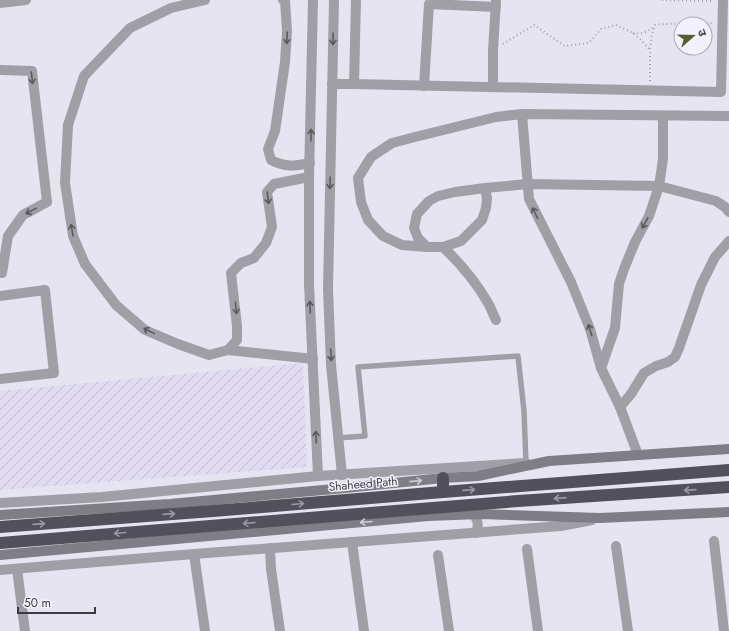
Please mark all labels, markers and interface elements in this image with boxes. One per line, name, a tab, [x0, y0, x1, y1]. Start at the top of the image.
north arrow	[673, 16, 713, 56]
text: उ	[694, 27, 711, 39]
one-way arrow	[283, 31, 290, 44]
one-way arrow	[329, 32, 337, 45]
one-way arrow	[29, 71, 36, 84]
one-way arrow	[307, 129, 315, 142]
one-way arrow	[326, 176, 334, 189]
one-way arrow	[264, 191, 272, 204]
one-way arrow	[531, 207, 538, 219]
one-way arrow	[25, 208, 37, 216]
one-way arrow	[641, 216, 648, 228]
one-way arrow	[68, 224, 76, 237]
one-way arrow	[232, 301, 239, 314]
one-way arrow	[307, 301, 314, 314]
one-way arrow	[586, 324, 593, 337]
one-way arrow	[143, 327, 155, 334]
one-way arrow	[327, 348, 334, 361]
one-way arrow	[313, 431, 320, 444]
street label: Shaheed Path	[328, 472, 398, 496]
one-way arrow	[409, 477, 422, 485]
one-way arrow	[463, 486, 476, 493]
one-way arrow	[684, 486, 697, 493]
one-way arrow	[554, 495, 567, 502]
one-way arrow	[291, 500, 304, 507]
one-way arrow	[162, 511, 175, 518]
one-way arrow	[360, 518, 373, 526]
one-way arrow	[243, 519, 256, 526]
one-way arrow	[32, 521, 45, 528]
one-way arrow	[114, 530, 127, 537]
scale bar	[18, 589, 95, 615]
text: 50 m	[24, 594, 51, 612]

